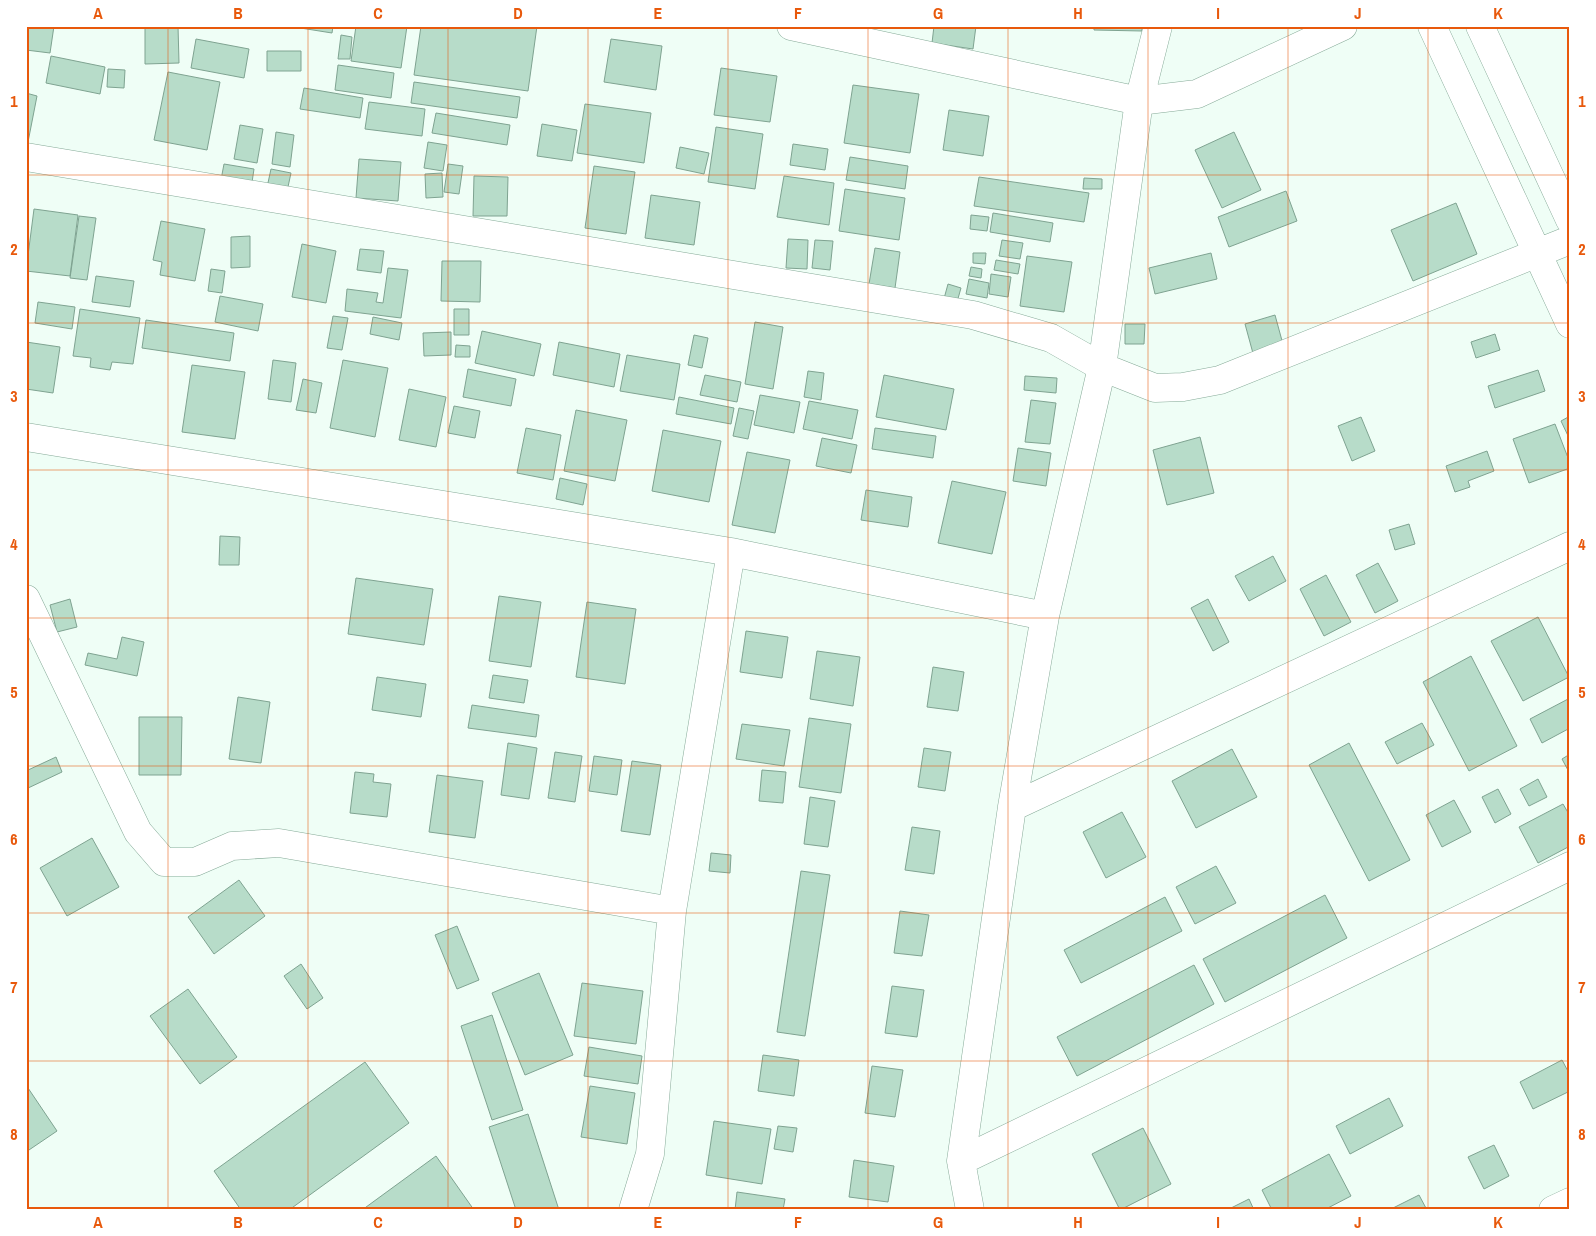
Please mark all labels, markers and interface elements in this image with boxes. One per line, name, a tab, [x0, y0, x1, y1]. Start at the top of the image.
text: A	[93, 2, 103, 24]
text: B	[233, 2, 243, 24]
text: C	[373, 2, 383, 24]
text: D	[513, 2, 523, 24]
text: E	[654, 2, 663, 24]
text: F	[794, 2, 802, 24]
text: G	[933, 2, 943, 24]
text: H	[1073, 2, 1083, 24]
text: I	[1216, 2, 1220, 24]
text: J	[1354, 2, 1362, 24]
text: K	[1493, 2, 1503, 24]
text: 1	[10, 90, 18, 112]
text: 1	[1578, 90, 1586, 112]
text: 2	[10, 238, 18, 260]
text: 2	[1578, 238, 1586, 260]
text: 3	[10, 385, 18, 407]
text: 3	[1578, 385, 1586, 407]
text: 4	[10, 533, 18, 555]
text: 4	[1578, 533, 1586, 555]
text: 5	[10, 681, 18, 703]
text: 5	[1578, 681, 1586, 703]
text: 6	[10, 828, 18, 850]
text: 6	[1578, 828, 1586, 850]
text: 7	[10, 976, 18, 998]
text: 7	[1578, 976, 1586, 998]
text: 8	[10, 1123, 18, 1145]
text: 8	[1578, 1123, 1586, 1145]
text: A	[93, 1211, 103, 1233]
text: B	[233, 1211, 243, 1233]
text: C	[373, 1211, 383, 1233]
text: D	[513, 1211, 523, 1233]
text: E	[654, 1211, 663, 1233]
text: F	[794, 1211, 802, 1233]
text: G	[933, 1211, 943, 1233]
text: H	[1073, 1211, 1083, 1233]
text: I	[1216, 1211, 1220, 1233]
text: J	[1354, 1211, 1362, 1233]
text: K	[1493, 1211, 1503, 1233]

